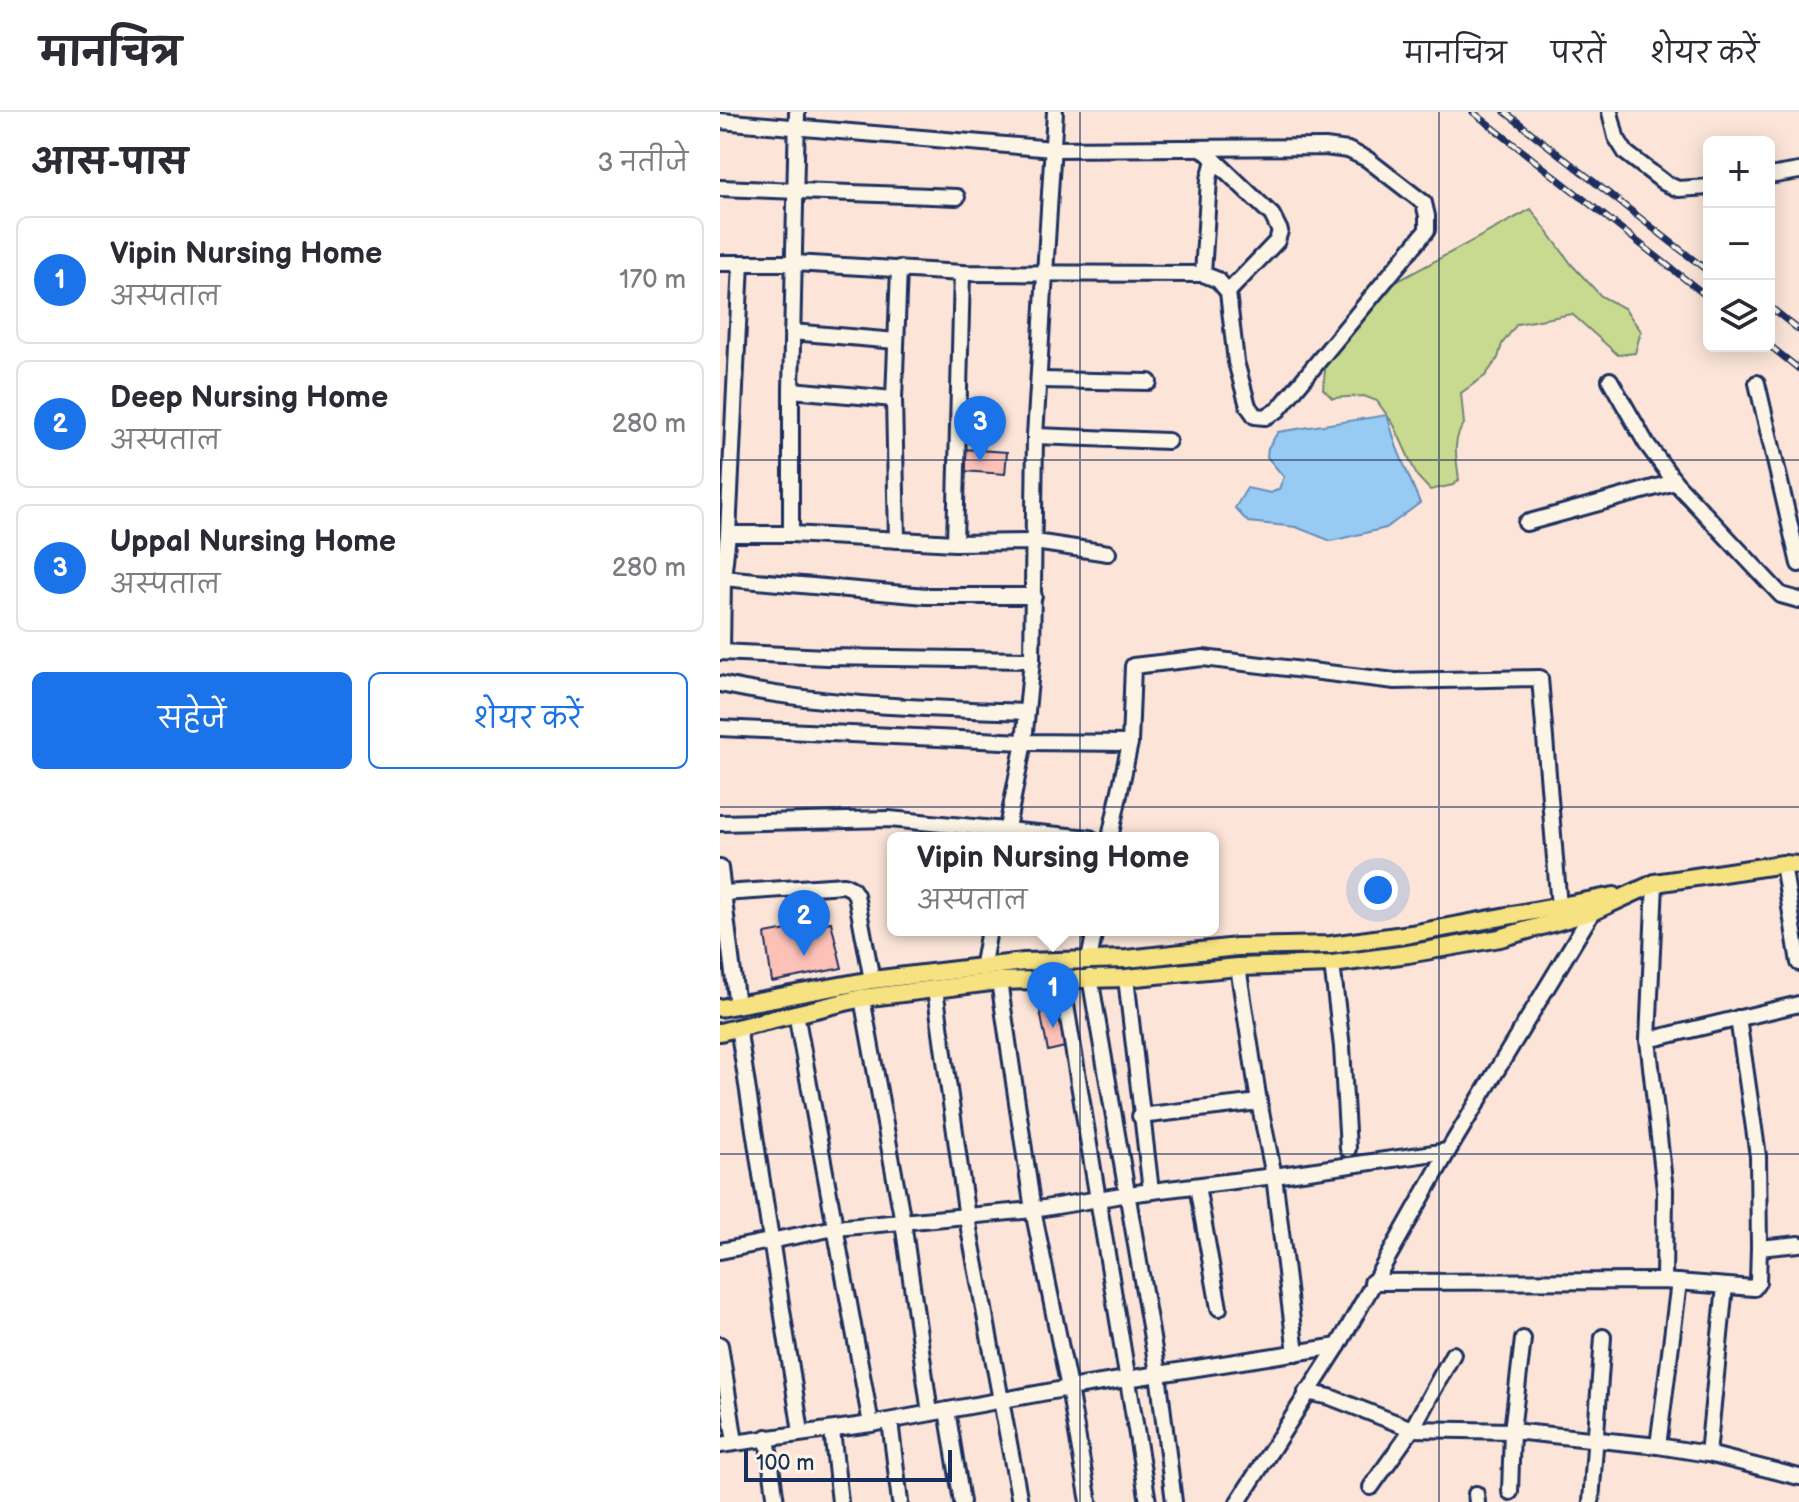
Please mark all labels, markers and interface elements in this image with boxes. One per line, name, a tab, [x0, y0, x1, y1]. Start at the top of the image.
text: मानचित्र	[40, 31, 181, 76]
text: मानचित्र	[1404, 38, 1507, 71]
text: परतें	[1551, 38, 1606, 71]
text: शेयर करें	[1650, 38, 1759, 71]
map controls	[1703, 136, 1775, 352]
button: +	[1703, 136, 1775, 208]
text: आस-पास	[32, 142, 188, 183]
text: 3 नतीजे	[598, 148, 688, 179]
button: −	[1703, 208, 1775, 280]
text: Vipin Nursing Home	[110, 236, 382, 272]
text: 1	[55, 265, 65, 296]
text: 170 m	[619, 265, 686, 296]
button: layers	[1703, 280, 1775, 352]
text: अस्पताल	[110, 282, 220, 313]
text: Deep Nursing Home	[110, 380, 388, 416]
pin: 3	[954, 396, 1006, 462]
text: 2	[52, 409, 68, 440]
text: 280 m	[612, 409, 686, 440]
text: अस्पताल	[110, 426, 220, 457]
text: Uppal Nursing Home	[110, 524, 396, 560]
text: 3	[52, 553, 68, 584]
text: 280 m	[612, 553, 686, 584]
text: अस्पताल	[110, 570, 220, 601]
button: सहेजें	[32, 672, 352, 769]
button: शेयर करें	[368, 672, 688, 769]
popup	[887, 832, 1219, 936]
text: Vipin Nursing Home	[917, 840, 1189, 876]
your location	[1358, 870, 1398, 910]
text: अस्पताल	[917, 886, 1027, 917]
pin: 2	[778, 890, 830, 956]
pin: 1	[1027, 962, 1079, 1028]
scale bar	[744, 1446, 952, 1482]
text: 100 m	[756, 1450, 815, 1477]

